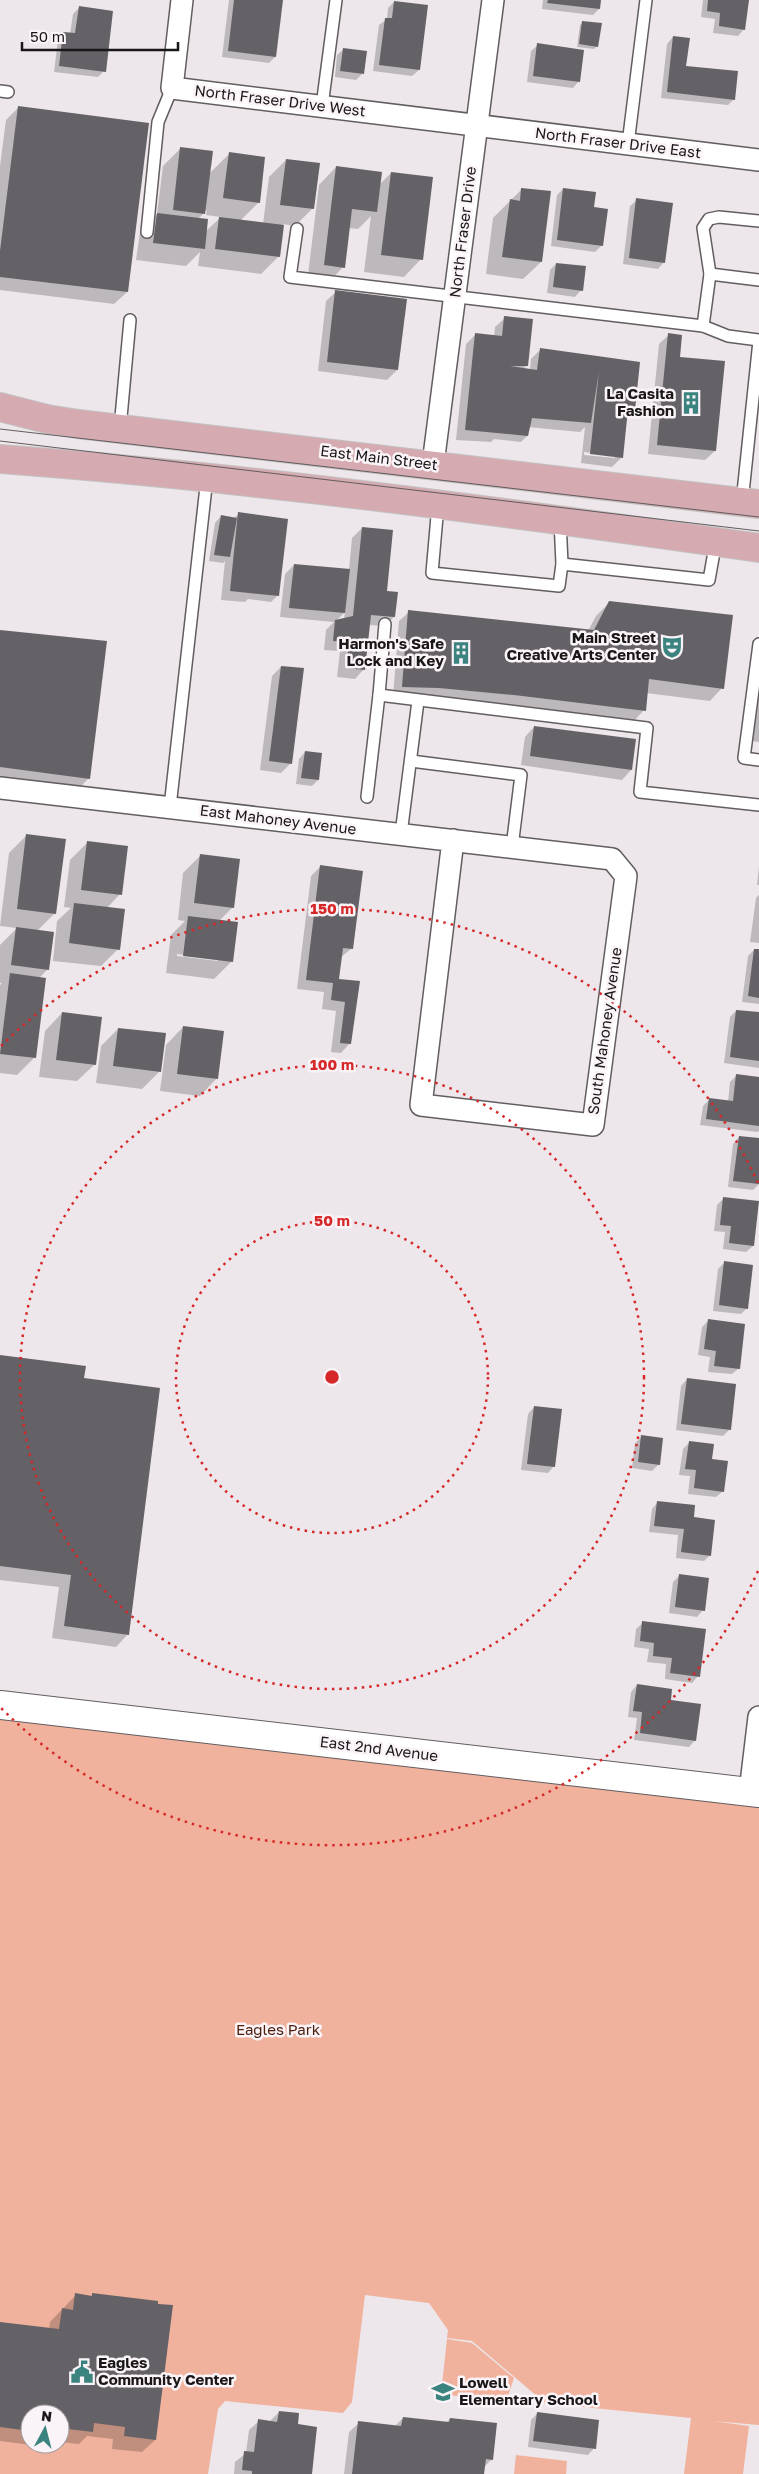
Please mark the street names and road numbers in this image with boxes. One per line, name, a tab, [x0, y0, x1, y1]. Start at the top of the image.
street label: North Fraser Drive West	[194, 81, 367, 119]
street label: North Fraser Drive East	[534, 123, 702, 161]
street label: North Fraser Drive	[445, 165, 479, 299]
street label: East Main Street	[319, 441, 439, 473]
street label: East Mahoney Avenue	[199, 800, 358, 838]
street label: South Mahoney Avenue	[583, 946, 625, 1116]
street label: East 2nd Avenue	[319, 1732, 440, 1764]

